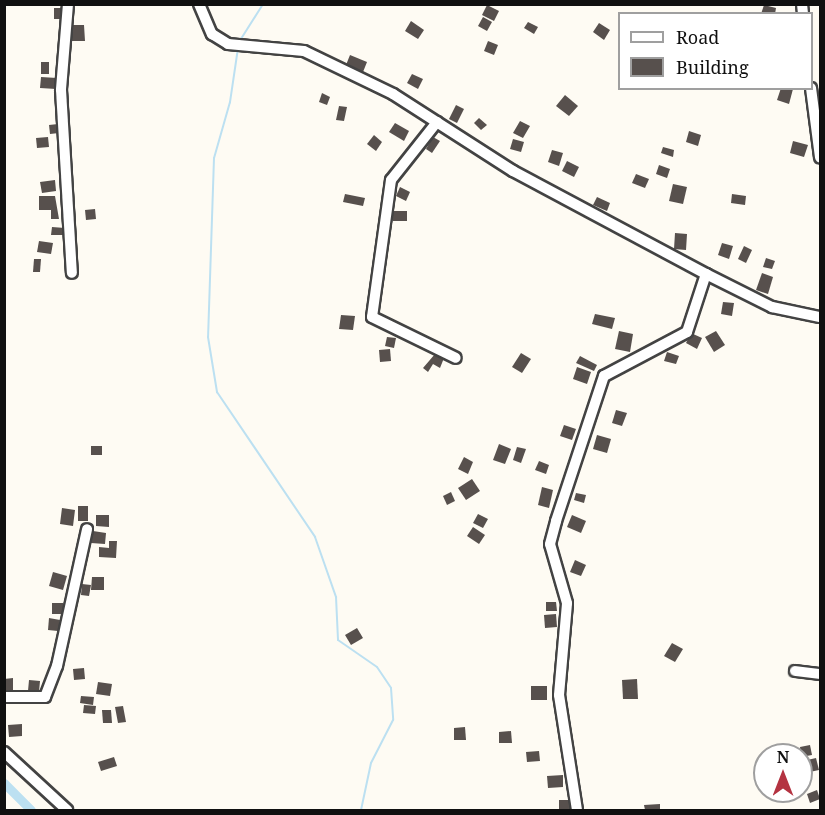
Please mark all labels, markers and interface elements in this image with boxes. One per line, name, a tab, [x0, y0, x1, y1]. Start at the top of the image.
legend	[618, 12, 813, 90]
text: Road	[676, 25, 719, 49]
text: Building	[676, 55, 749, 79]
north arrow	[753, 743, 813, 803]
text: N	[777, 746, 789, 768]

